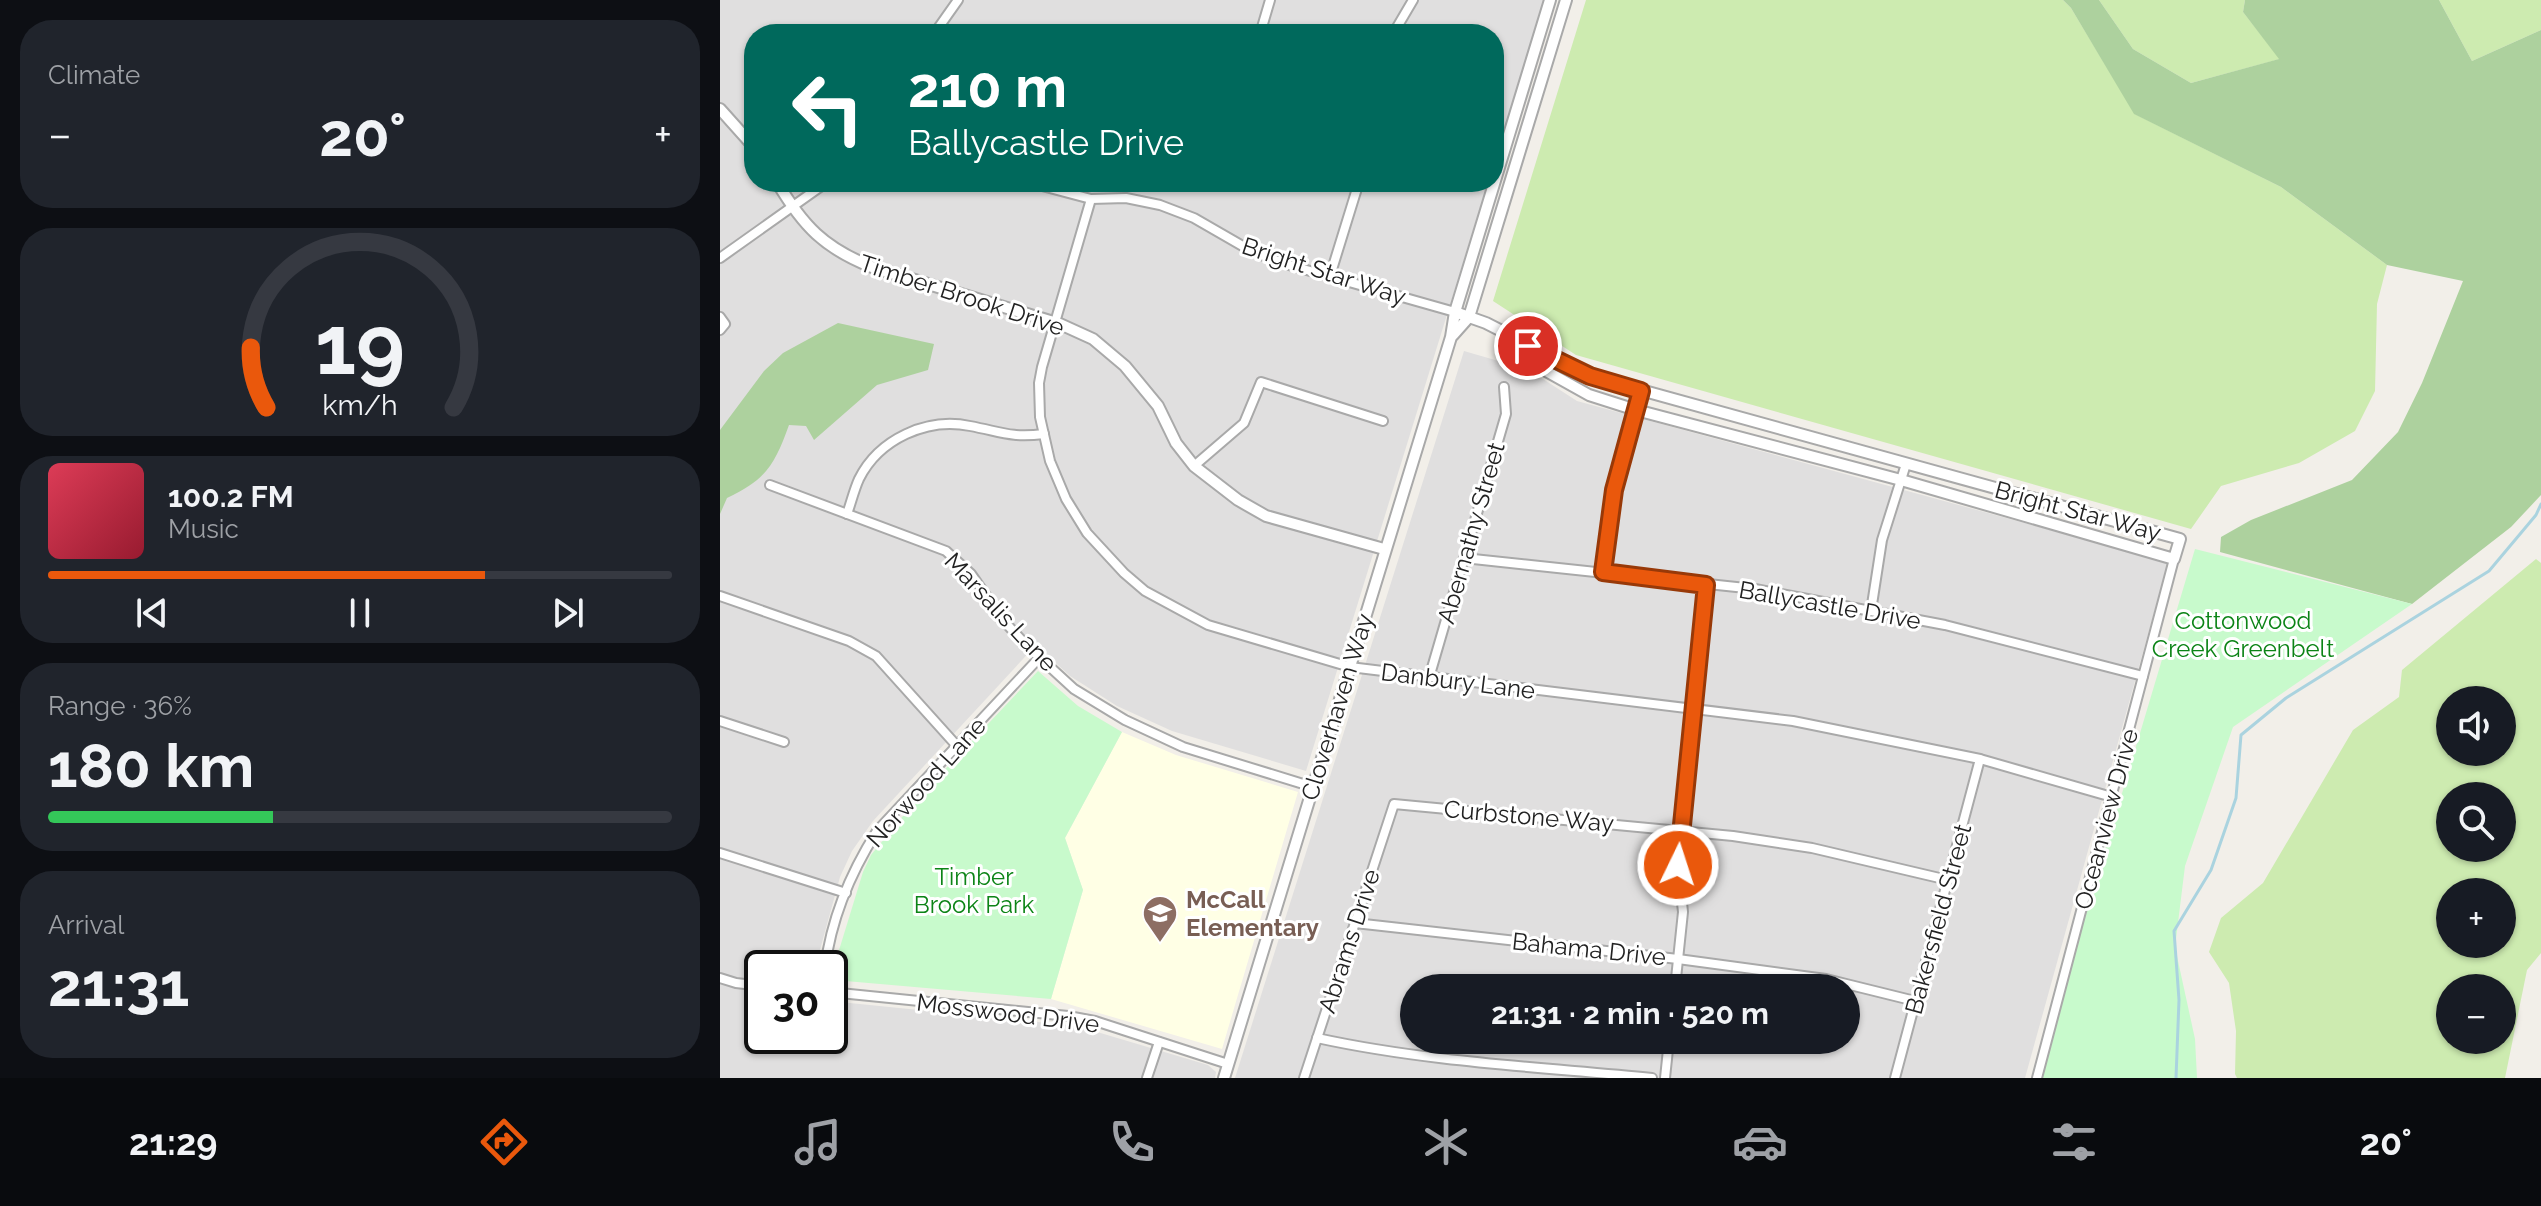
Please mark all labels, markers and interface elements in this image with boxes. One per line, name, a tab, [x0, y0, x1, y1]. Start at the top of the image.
text: 210 m	[908, 54, 1067, 120]
icon: left	[776, 56, 880, 160]
text: Climate	[48, 60, 140, 90]
text: 20°	[319, 100, 406, 170]
text: −	[48, 109, 72, 160]
text: +	[654, 109, 672, 160]
text: Ballycastle Drive	[908, 121, 1184, 163]
street label: Bright Star Way	[1238, 231, 1410, 311]
street label: Timber Brook Drive	[856, 248, 1068, 342]
text: 19	[315, 295, 405, 392]
pin	[1494, 312, 1562, 380]
icon: arrive	[1506, 324, 1550, 368]
text: km/h	[322, 388, 398, 422]
street label: Abernathy Street	[1431, 439, 1511, 627]
street label: Bright Star Way	[1992, 475, 2164, 547]
text: 100.2 FM	[168, 479, 294, 514]
text: Music	[168, 514, 239, 544]
street label: Marsalis Lane	[939, 547, 1063, 677]
street label: Ballycastle Drive	[1737, 575, 1923, 635]
icon: previous	[130, 591, 174, 635]
icon: pause	[338, 591, 382, 635]
icon: next	[546, 591, 590, 635]
park label: Cottonwood Creek Greenbelt	[2152, 606, 2334, 663]
street label: Cloverhaven Way	[1295, 610, 1379, 804]
street label: Danbury Lane	[1379, 657, 1537, 705]
map controls	[2436, 686, 2516, 1054]
button: sound	[2436, 686, 2516, 766]
text: Range · 36%	[48, 691, 192, 721]
street label: Norwood Lane	[860, 711, 992, 853]
street label: Oceanview Drive	[2068, 725, 2144, 913]
text: 180 km	[48, 731, 254, 801]
button: search	[2436, 782, 2516, 862]
street label: Curbstone Way	[1443, 794, 1615, 838]
street label: Bakersfield Street	[1899, 821, 1977, 1017]
position arrow	[1636, 823, 1720, 907]
park label: Timber Brook Park	[914, 862, 1034, 919]
street label: Abrams Drive	[1312, 865, 1386, 1017]
button: +	[2436, 878, 2516, 958]
place label: McCall Elementary	[1186, 885, 1319, 942]
school or university icon: McCall Elementary	[1141, 894, 1179, 944]
text: Arrival	[48, 910, 124, 940]
street label: Bahama Drive	[1511, 926, 1667, 972]
text: 21:31	[48, 950, 189, 1020]
speed limit sign: 30	[744, 950, 848, 1054]
button: −	[2436, 974, 2516, 1054]
street label: Mosswood Drive	[915, 987, 1101, 1039]
text: 21:31 · 2 min · 520 m	[1491, 996, 1769, 1031]
icon: directions	[476, 1114, 532, 1170]
icon: music	[790, 1114, 846, 1170]
icon: phone	[1104, 1114, 1160, 1170]
icon: climate	[1418, 1114, 1474, 1170]
icon: car	[1732, 1114, 1788, 1170]
icon: filters	[2046, 1114, 2102, 1170]
text: 21:29	[129, 1121, 218, 1163]
text: 20°	[2360, 1121, 2412, 1163]

